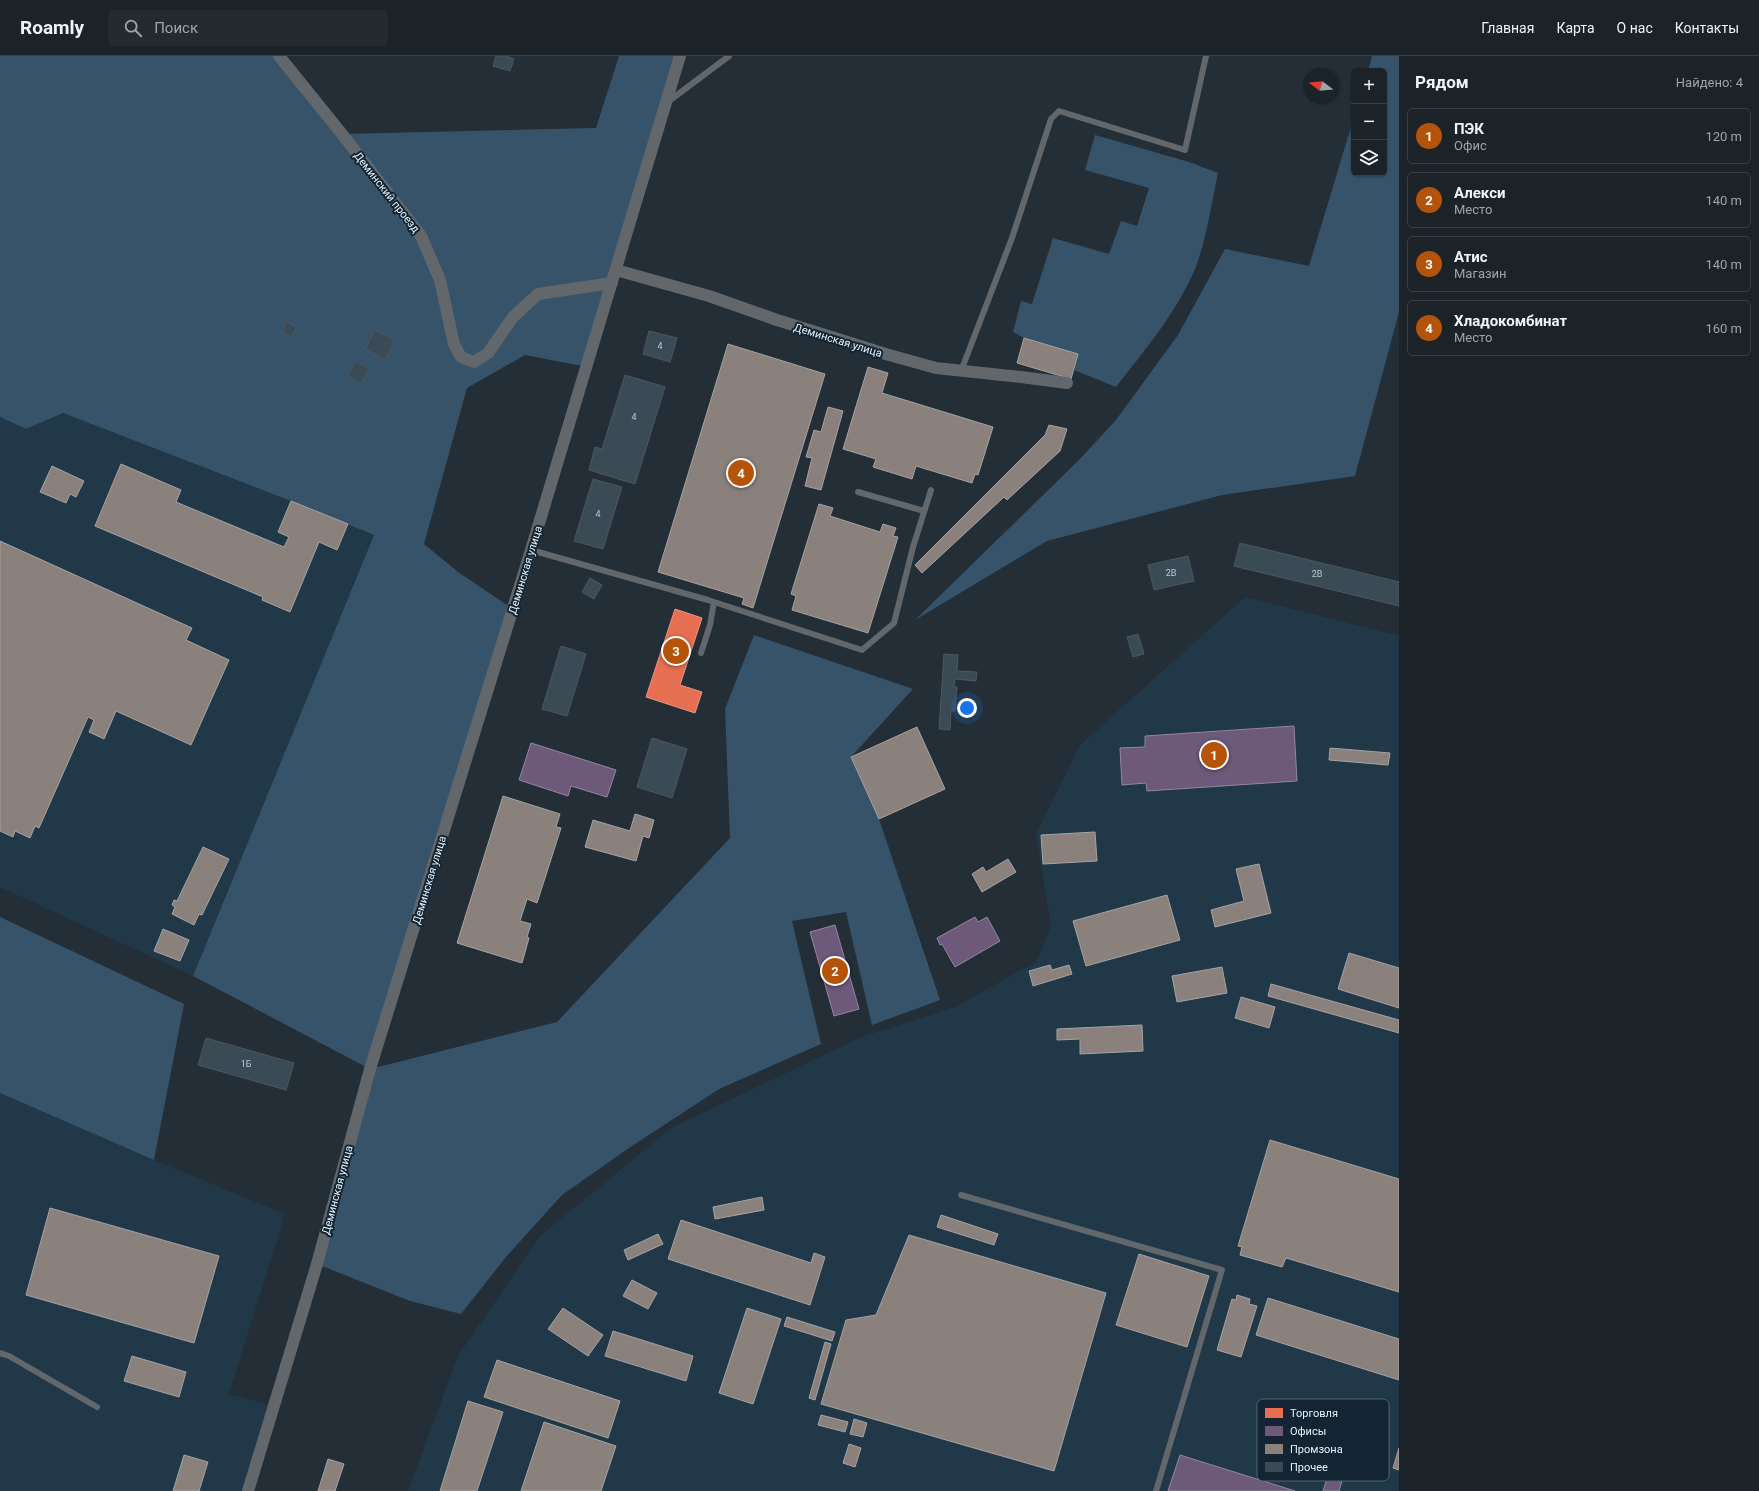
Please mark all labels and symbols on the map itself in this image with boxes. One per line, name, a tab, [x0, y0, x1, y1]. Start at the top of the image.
north arrow	[1303, 68, 1339, 104]
street label: Деминский проезд	[351, 149, 422, 236]
street label: Деминская улица	[792, 321, 884, 360]
house number: 4	[657, 341, 663, 351]
house number: 4	[631, 412, 637, 422]
pin: 4	[728, 458, 754, 488]
house number: 4	[595, 509, 601, 519]
street label: Деминская улица	[506, 524, 545, 616]
house number: 2В	[1166, 568, 1177, 578]
house number: 2В	[1312, 569, 1323, 579]
pin: 3	[663, 636, 689, 666]
your location	[957, 698, 977, 718]
pin: 1	[1201, 740, 1227, 770]
street label: Деминская улица	[410, 834, 449, 926]
pin: 2	[822, 956, 848, 986]
house number: 1Б	[241, 1059, 252, 1069]
street label: Деминская улица	[319, 1144, 356, 1236]
legend	[1257, 1399, 1389, 1481]
text: Торговля	[1290, 1407, 1338, 1420]
text: Офисы	[1290, 1425, 1326, 1438]
text: Промзона	[1290, 1443, 1343, 1456]
text: Прочее	[1290, 1461, 1328, 1474]

